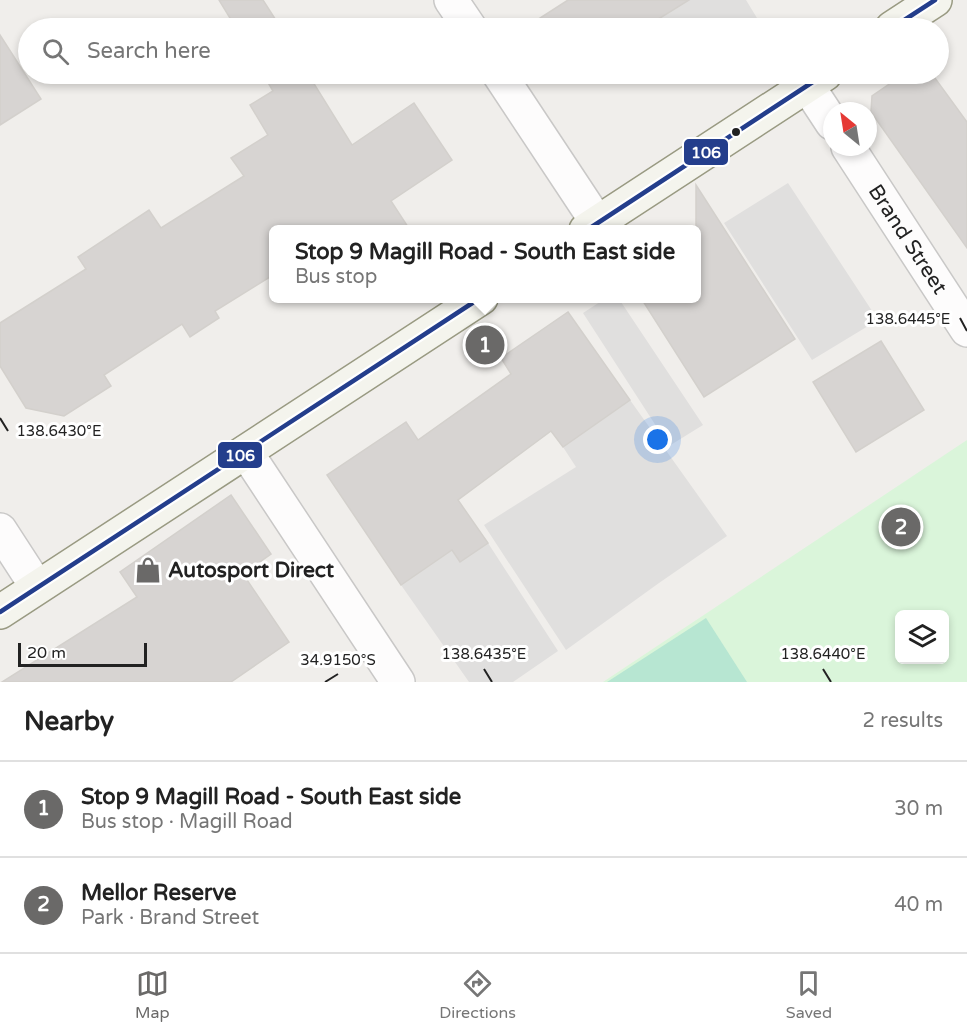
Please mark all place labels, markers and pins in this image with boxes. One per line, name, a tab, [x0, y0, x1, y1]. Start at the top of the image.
unlabelled marker	[730, 126, 742, 138]
pin: 1	[466, 322, 504, 368]
pin: 2	[882, 504, 920, 550]
shop icon: Autosport Direct	[133, 555, 163, 585]
place label: Autosport Direct	[168, 558, 334, 583]

